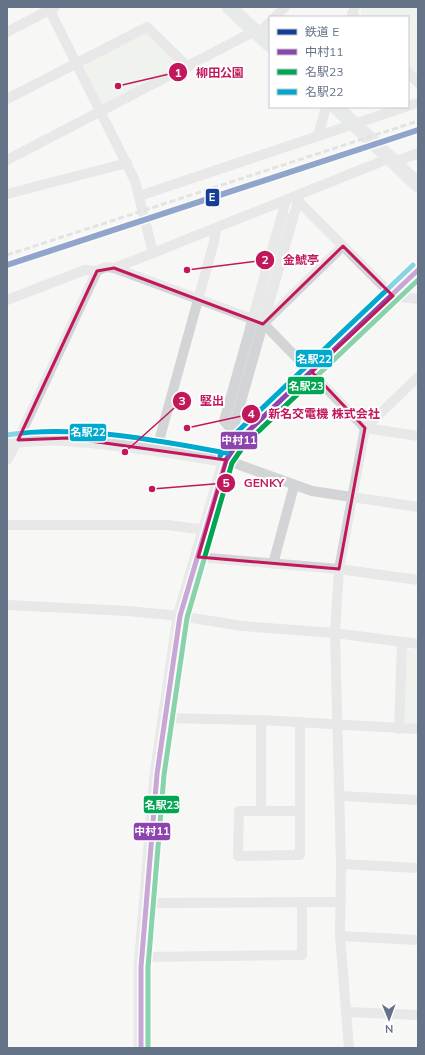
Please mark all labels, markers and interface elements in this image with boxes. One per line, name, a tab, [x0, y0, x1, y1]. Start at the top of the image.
legend	[269, 16, 409, 108]
text: 鉄道 E	[305, 24, 339, 39]
text: 中村11	[305, 44, 343, 59]
callout: 柳田公園	[168, 60, 252, 84]
text: 名駅23	[305, 64, 343, 79]
text: 1	[174, 65, 182, 80]
text: 柳田公園	[196, 65, 244, 80]
text: 名駅22	[305, 84, 343, 99]
line badge: E	[205, 188, 220, 207]
text: E	[209, 190, 216, 204]
callout: 金鯱亭	[255, 248, 327, 272]
text: 2	[261, 252, 269, 267]
text: 金鯱亭	[283, 252, 319, 267]
line badge: 名駅22	[295, 349, 333, 368]
text: 名駅22	[296, 352, 332, 366]
line badge: 名駅23	[287, 376, 325, 395]
text: 名駅23	[288, 379, 324, 393]
callout: 堅出	[172, 389, 232, 413]
text: 3	[178, 393, 186, 408]
text: 堅出	[200, 393, 224, 408]
callout: 新名交電機 株式会社	[241, 402, 388, 426]
text: 4	[247, 406, 255, 421]
text: 新名交電機 株式会社	[268, 406, 380, 421]
line badge: 名駅22	[69, 423, 107, 442]
text: 名駅22	[70, 425, 106, 439]
line badge: 中村11	[220, 431, 258, 450]
text: 中村11	[221, 433, 257, 447]
callout: GENKY	[216, 471, 292, 495]
text: 5	[222, 475, 230, 490]
text: GENKY	[244, 475, 285, 490]
line badge: 名駅23	[143, 795, 180, 814]
text: 名駅23	[144, 798, 180, 812]
line badge: 中村11	[133, 822, 171, 841]
text: 中村11	[134, 824, 170, 838]
north arrow	[369, 999, 409, 1039]
text: N	[385, 1022, 393, 1036]

